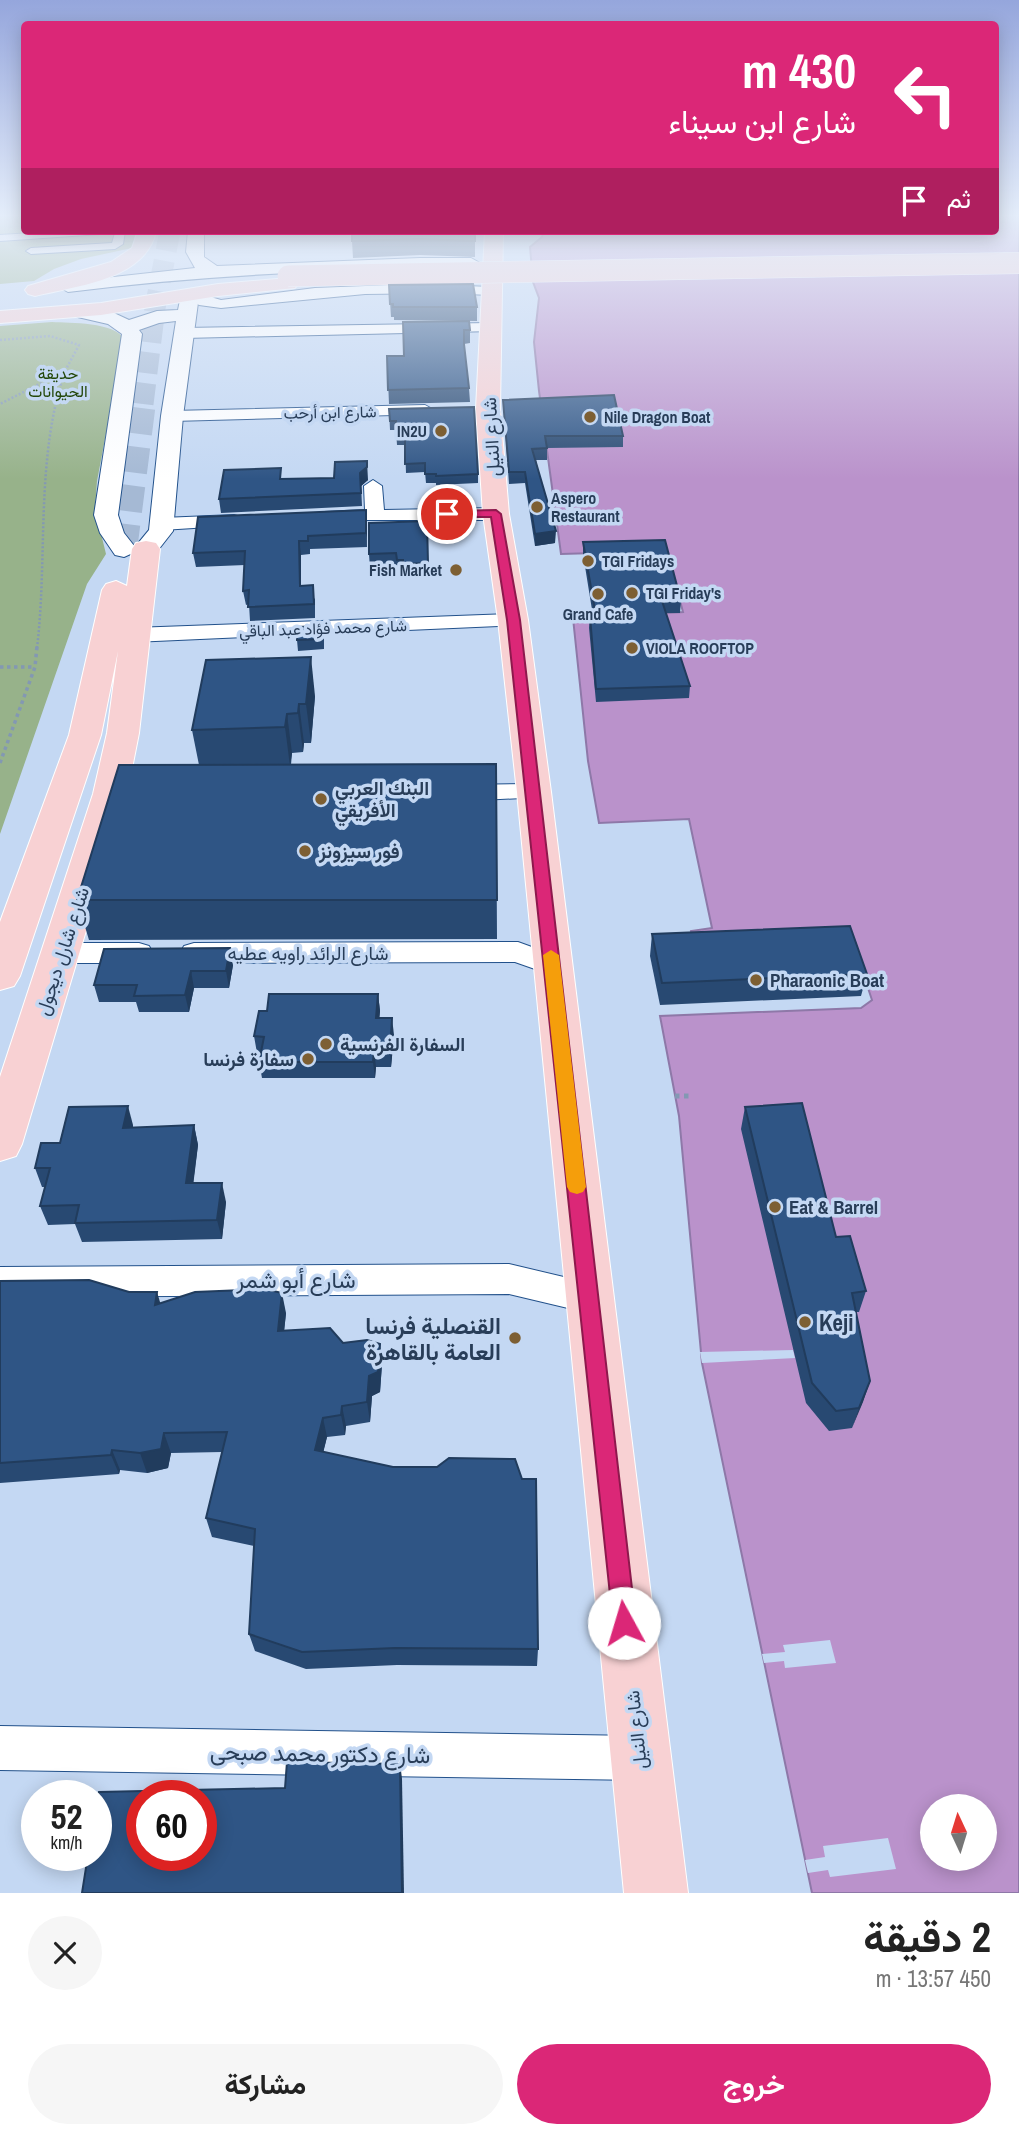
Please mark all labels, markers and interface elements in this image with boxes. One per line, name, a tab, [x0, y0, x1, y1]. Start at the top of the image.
text: 430 m	[742, 37, 856, 103]
icon: left	[880, 49, 971, 140]
text: شارع ابن سيناء	[668, 100, 856, 143]
text: ثم	[947, 181, 971, 216]
icon: arrive	[895, 182, 933, 220]
park label: حديقة الحيوانات	[28, 362, 88, 402]
street label: شارع النيل	[476, 397, 506, 477]
street label: شارع ابن أرحب	[283, 400, 377, 425]
place label: Nile Dragon Boat	[604, 406, 711, 428]
marker: Nile Dragon Boat	[582, 409, 598, 425]
place label: IN2U	[397, 420, 427, 442]
marker: IN2U	[433, 423, 449, 439]
pin	[417, 484, 477, 544]
place label: Aspero Restaurant	[551, 487, 620, 527]
icon: arrive	[428, 495, 466, 533]
marker: Aspero Restaurant	[529, 499, 545, 515]
place label: TGI Fridays	[602, 550, 674, 572]
marker: TGI Fridays	[580, 553, 596, 569]
place label: Fish Market	[369, 559, 443, 581]
marker: Fish Market	[448, 562, 464, 578]
place label: TGI Friday's	[646, 582, 721, 604]
marker: TGI Friday's	[624, 585, 640, 601]
marker: Grand Cafe	[590, 586, 606, 602]
place label: Grand Cafe	[563, 603, 633, 625]
street label: شارع محمد فؤاد عبد الباقي	[239, 614, 407, 645]
place label: VIOLA ROOFTOP	[646, 637, 754, 659]
marker: VIOLA ROOFTOP	[624, 640, 640, 656]
place label: البنك العربي الأفريقي	[335, 775, 429, 827]
marker: البنك العربي الأفريقي	[313, 791, 329, 807]
place label: فور سيزونز	[318, 838, 400, 864]
marker: فور سيزونز	[297, 843, 313, 859]
street label: شارع شارل ديجول	[29, 883, 95, 1019]
street label: شارع الرائد راويه عطيه	[228, 940, 388, 966]
place label: Pharaonic Boat	[770, 967, 884, 993]
marker: Pharaonic Boat	[748, 972, 764, 988]
place label: السفارة الفرنسية	[340, 1031, 465, 1057]
marker: السفارة الفرنسية	[318, 1036, 334, 1052]
place label: سفارة فرنسا	[203, 1046, 294, 1072]
marker: سفارة فرنسا	[300, 1051, 316, 1067]
place label: Eat & Barrel	[789, 1194, 878, 1220]
marker: Eat & Barrel	[767, 1199, 783, 1215]
street label: شارع أبو شمر	[235, 1264, 356, 1296]
place label: Keji	[819, 1307, 854, 1338]
place label: القنصلية فرنسا العامة بالقاهرة	[365, 1310, 501, 1367]
marker: Keji	[797, 1314, 813, 1330]
marker: القنصلية فرنسا العامة بالقاهرة	[507, 1330, 523, 1346]
position arrow	[587, 1586, 661, 1660]
street label: شارع النيل	[619, 1689, 653, 1771]
street label: شارع دكتور محمد صبحى	[209, 1736, 430, 1771]
speed limit sign: 60	[126, 1780, 217, 1871]
text: 52	[51, 1793, 82, 1840]
north arrow	[920, 1794, 998, 1871]
map controls	[920, 1794, 997, 1871]
text: km/h	[51, 1830, 83, 1855]
text: 2 دقيقة	[863, 1909, 991, 1965]
button: close	[28, 1916, 102, 1990]
text: 450 m · 13:57	[876, 1963, 991, 1994]
button: مشاركة	[28, 2044, 503, 2124]
button: خروج	[517, 2044, 991, 2124]

